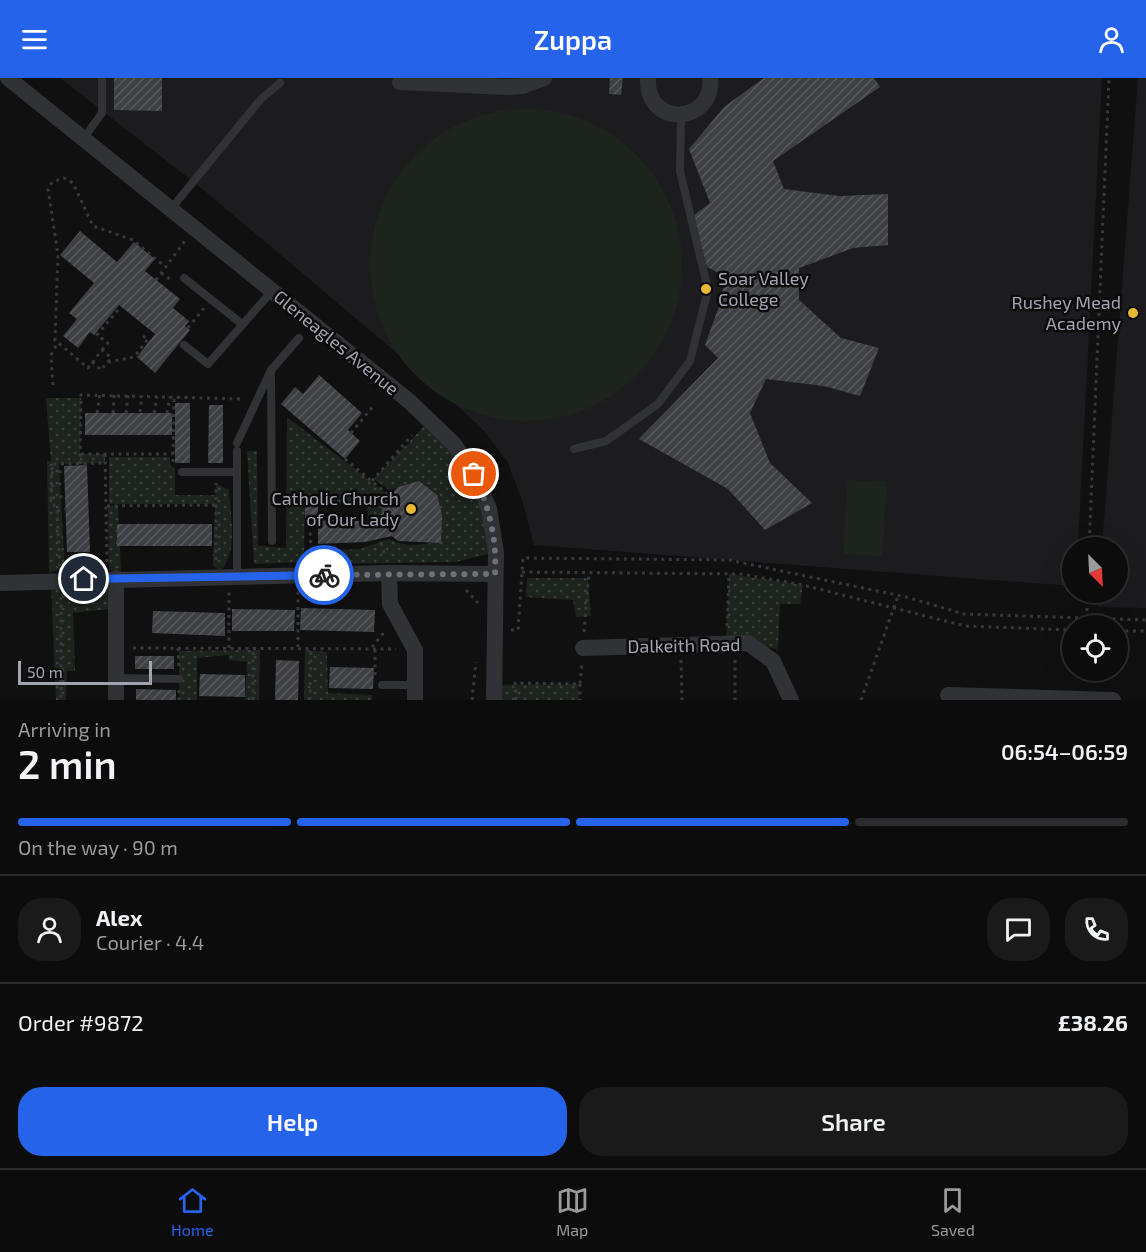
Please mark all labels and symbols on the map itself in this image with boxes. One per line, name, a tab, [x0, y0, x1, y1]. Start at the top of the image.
place label: Soar Valley College	[718, 267, 809, 310]
marker: Soar Valley College	[699, 282, 713, 296]
street label: Gleneagles Avenue	[270, 285, 404, 399]
place label: Rushey Mead Academy	[1012, 291, 1121, 334]
marker: Rushey Mead Academy	[1126, 306, 1140, 320]
pin	[448, 448, 499, 499]
place label: Catholic Church of Our Lady	[271, 487, 399, 530]
marker: Catholic Church of Our Lady	[404, 502, 418, 516]
north arrow	[1062, 537, 1128, 603]
courier	[294, 545, 354, 605]
pin	[58, 553, 109, 604]
street label: Dalkeith Road	[627, 633, 741, 657]
scale bar	[18, 658, 152, 686]

